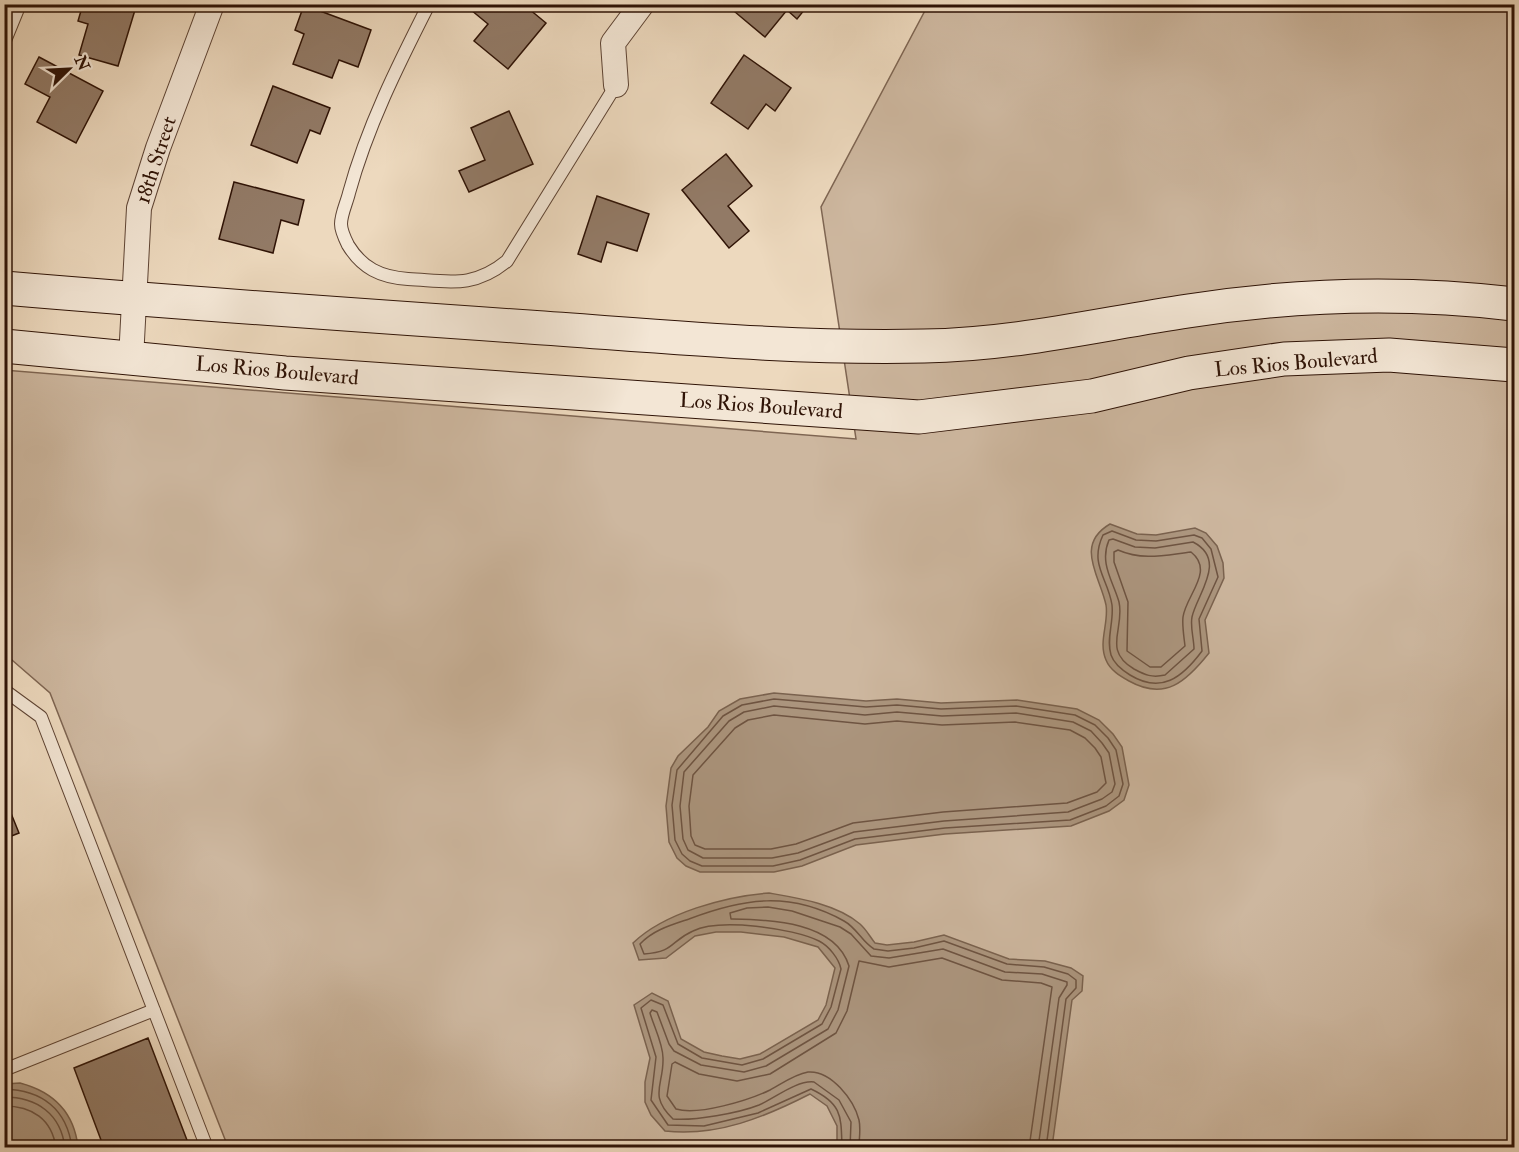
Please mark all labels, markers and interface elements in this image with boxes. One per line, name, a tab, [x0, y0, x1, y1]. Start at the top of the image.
north arrow	[39, 39, 99, 99]
text: N	[69, 52, 94, 75]
street label: 18th Street	[129, 113, 183, 207]
street label: Los Rios Boulevard	[1213, 342, 1379, 384]
street label: Los Rios Boulevard	[194, 350, 360, 392]
street label: Los Rios Boulevard	[678, 387, 844, 425]

